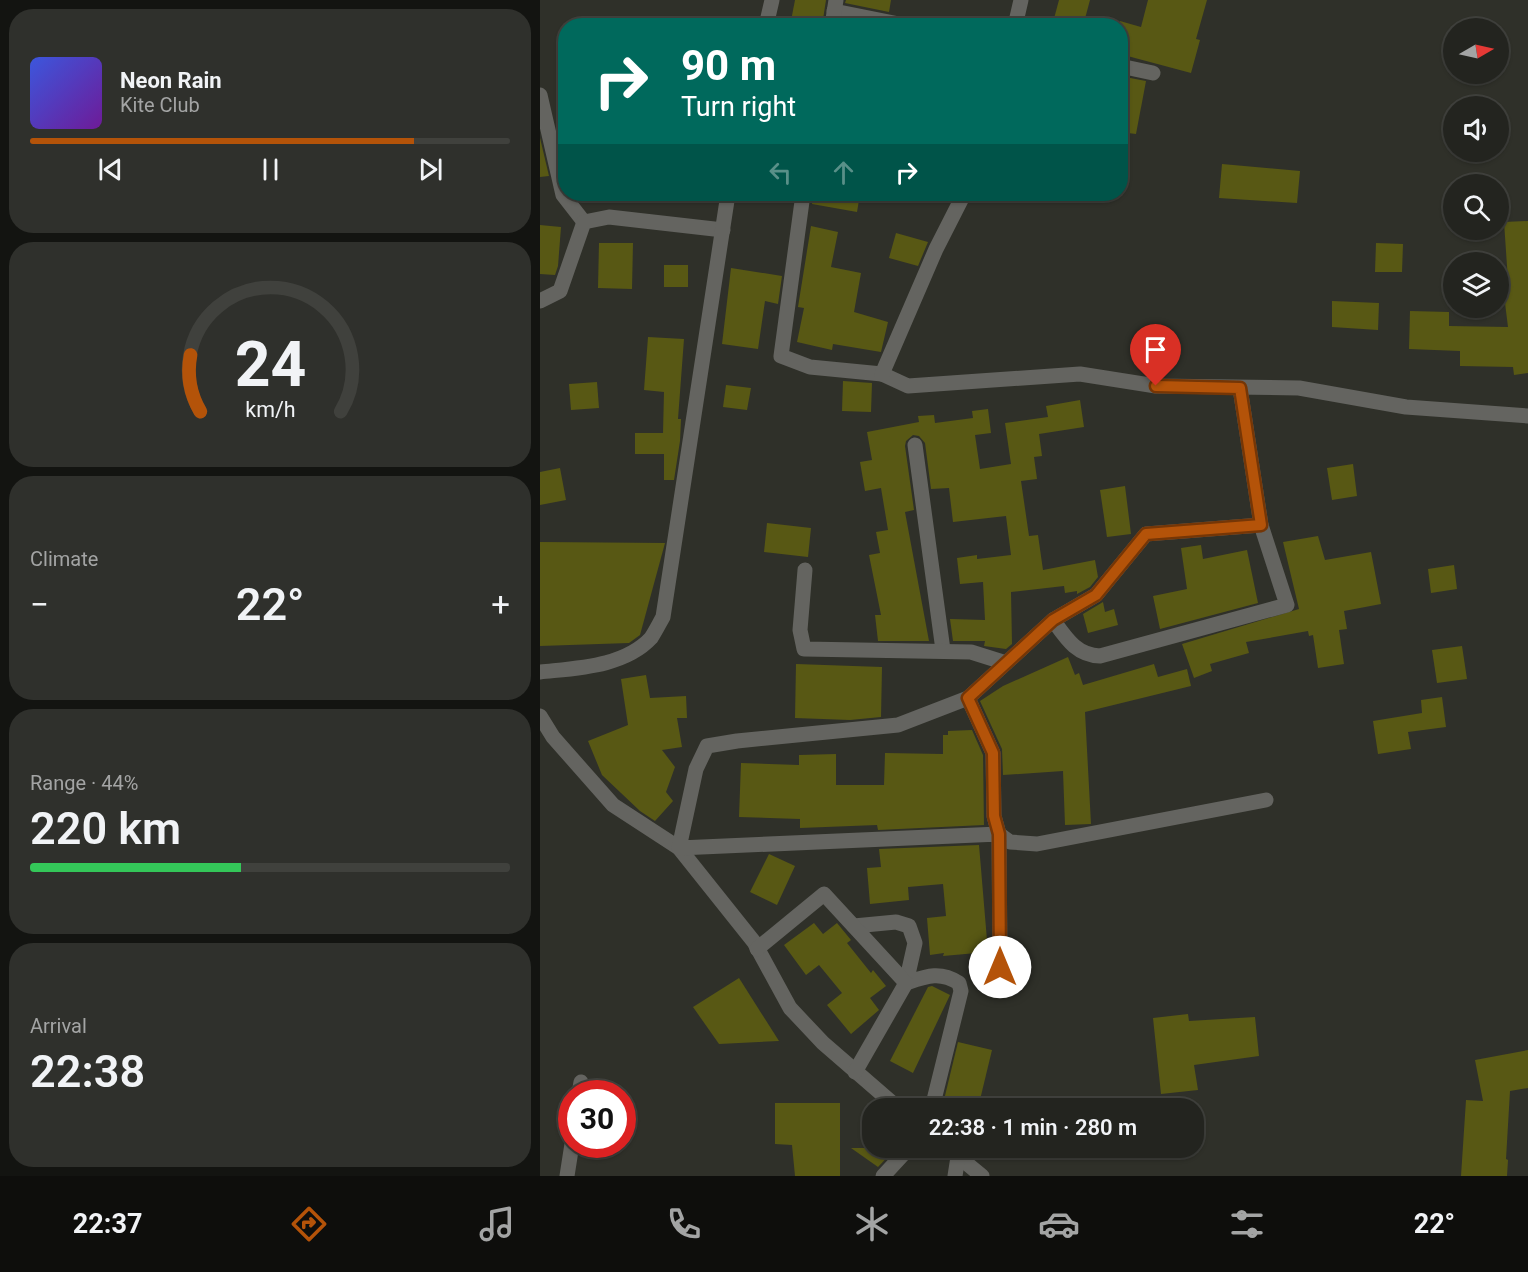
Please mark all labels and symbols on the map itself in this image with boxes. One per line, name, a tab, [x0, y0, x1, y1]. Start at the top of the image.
north arrow	[1443, 18, 1509, 84]
pin	[1130, 324, 1181, 386]
position arrow	[968, 935, 1032, 999]
speed limit sign: 30	[558, 1080, 636, 1158]

